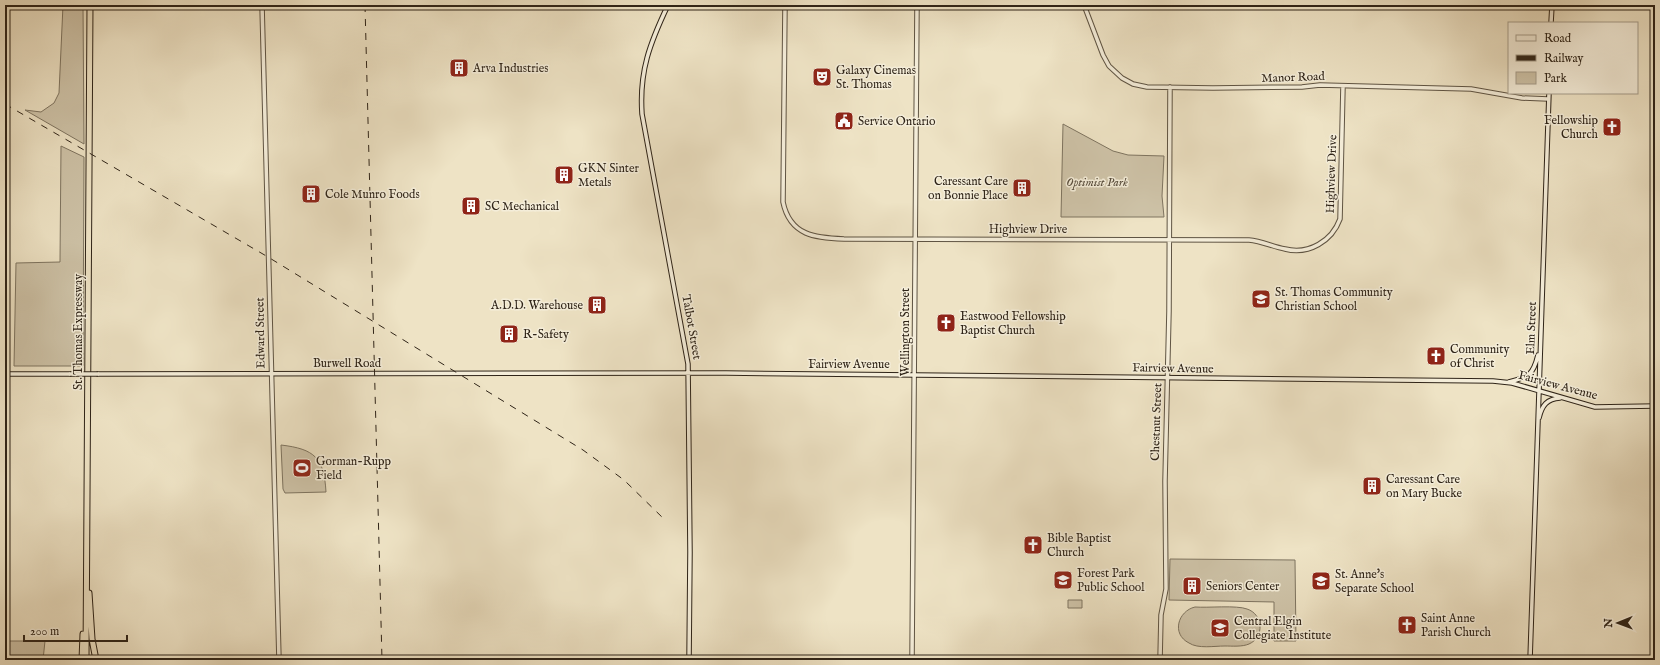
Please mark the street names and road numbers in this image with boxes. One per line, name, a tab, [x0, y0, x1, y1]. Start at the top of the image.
street label: Manor Road	[1261, 69, 1326, 86]
street label: Highview Drive	[1323, 134, 1340, 214]
street label: Highview Drive	[989, 222, 1068, 237]
street label: St. Thomas Expressway	[71, 274, 87, 390]
street label: Wellington Street	[898, 288, 913, 376]
street label: Talbot Street	[678, 293, 705, 361]
street label: Edward Street	[252, 297, 269, 369]
street label: Elm Street	[1523, 301, 1540, 355]
street label: Burwell Road	[313, 356, 382, 371]
street label: Fairview Avenue	[808, 357, 890, 372]
street label: Fairview Avenue	[1132, 360, 1214, 377]
street label: Fairview Avenue	[1517, 368, 1600, 403]
street label: Chestnut Street	[1148, 383, 1165, 461]

